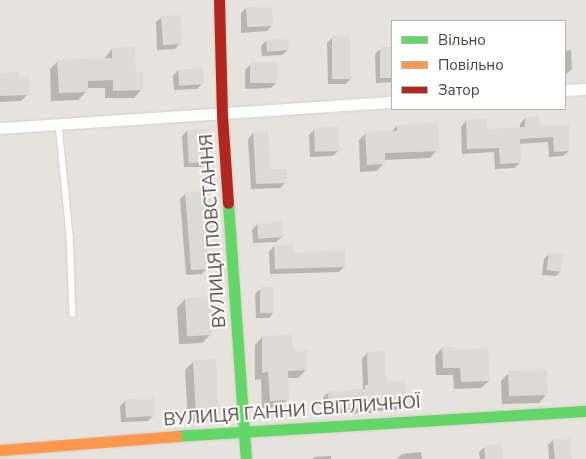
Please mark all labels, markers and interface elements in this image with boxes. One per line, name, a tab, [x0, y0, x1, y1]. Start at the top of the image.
legend	[391, 20, 566, 110]
text: Вільно	[438, 30, 486, 50]
text: Повільно	[438, 55, 504, 75]
text: Затор	[438, 80, 480, 100]
street label: ВУЛИЦЯ ПОВСТАННЯ	[195, 133, 231, 329]
street label: ВУЛИЦЯ ГАННИ СВІТЛИЧНОЇ	[163, 391, 421, 431]

